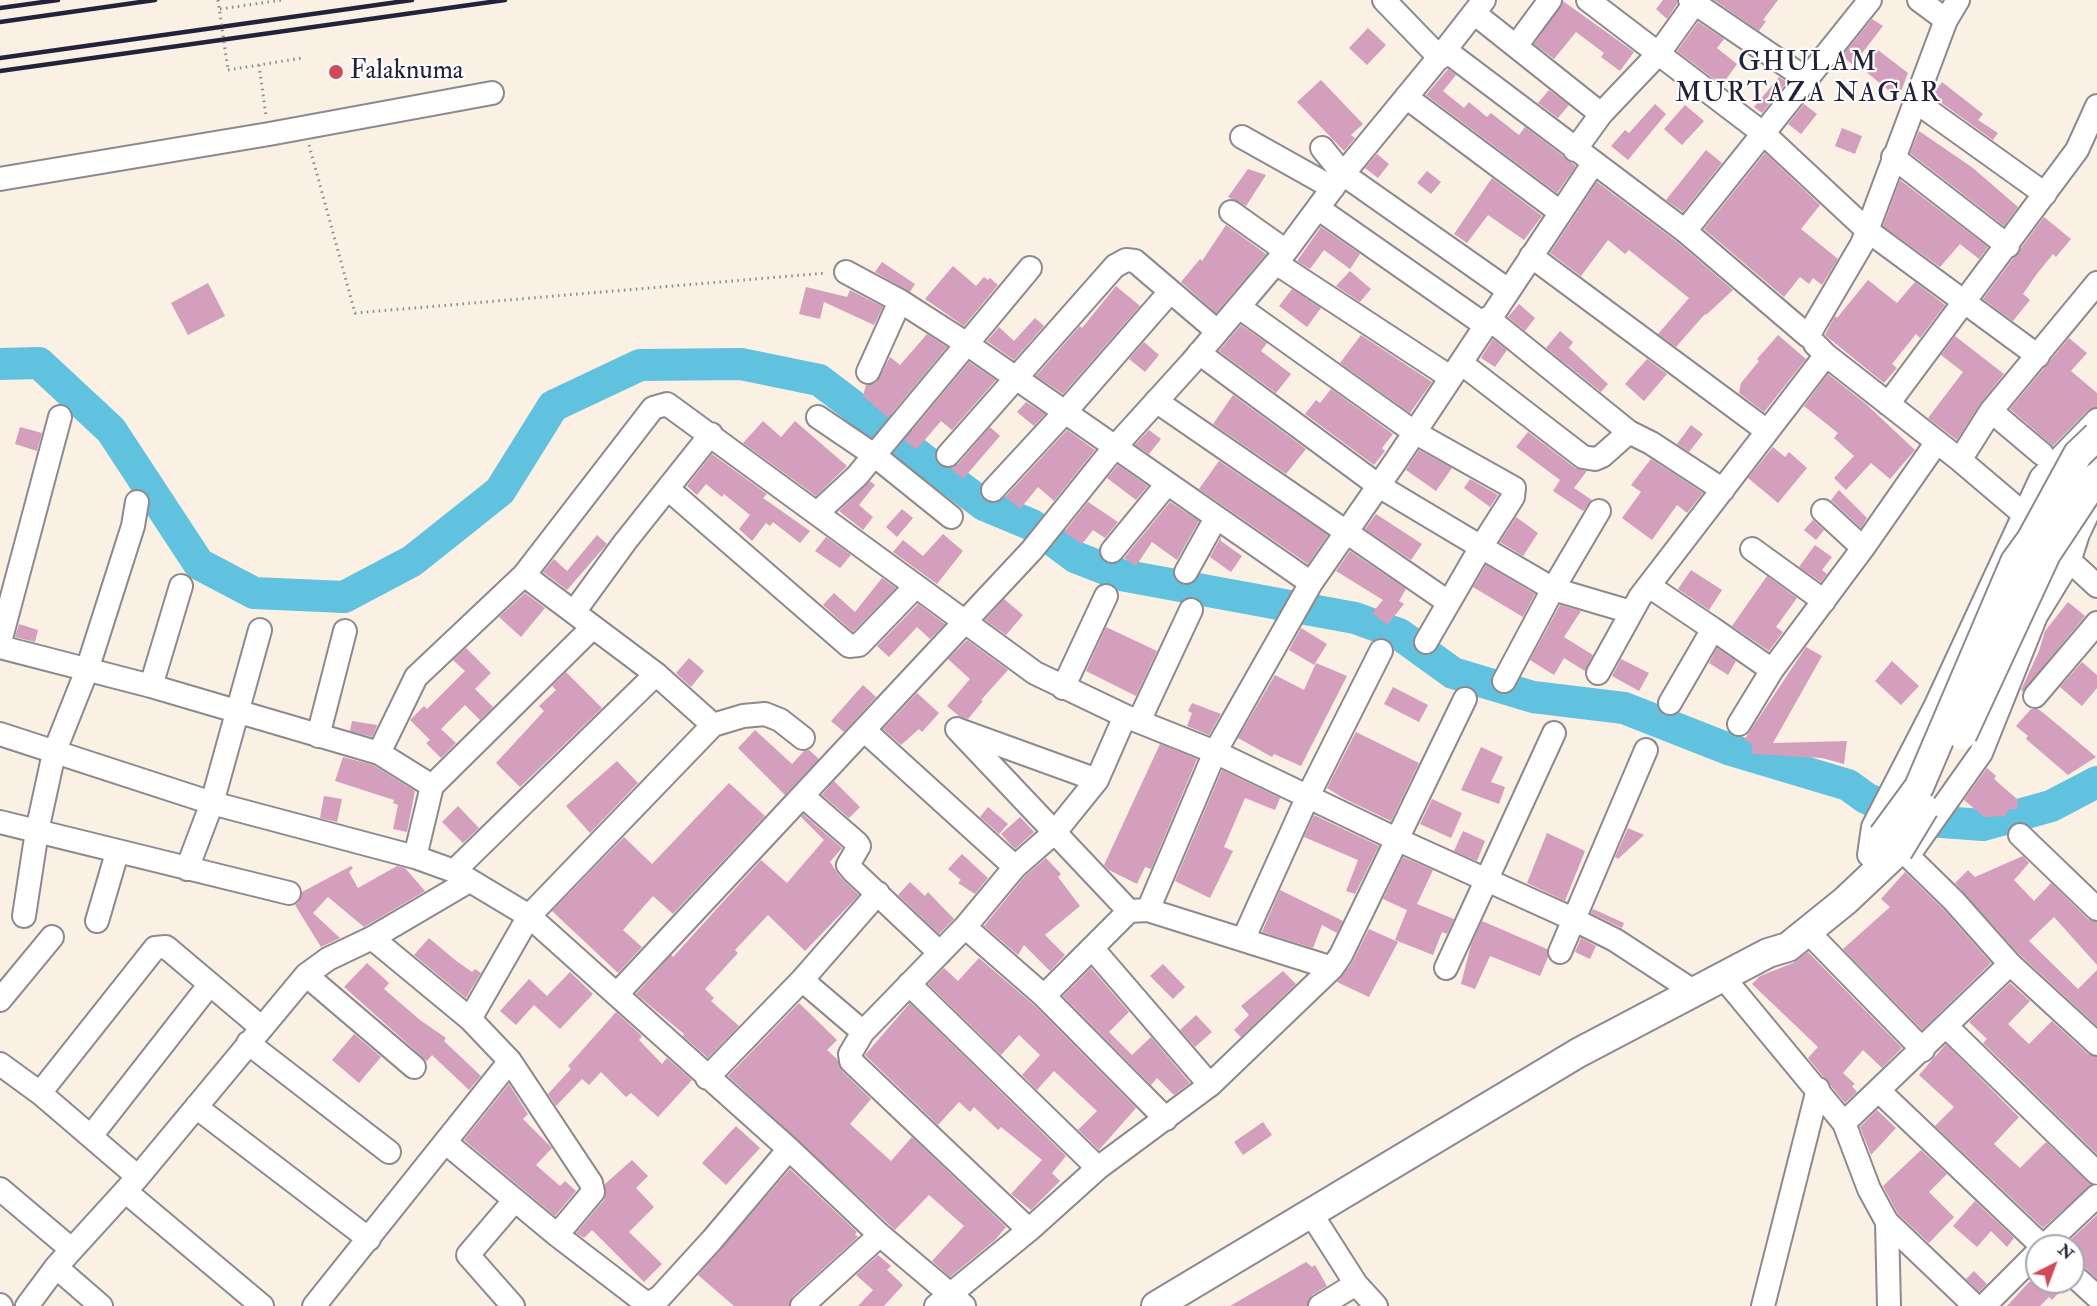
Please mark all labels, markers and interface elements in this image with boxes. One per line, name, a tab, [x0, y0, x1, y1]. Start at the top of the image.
district label: GHULAM MURTAZA NAGAR	[1675, 48, 1941, 111]
place label: Falaknuma	[350, 56, 464, 88]
marker: Falaknuma	[327, 63, 345, 81]
north arrow	[2025, 1234, 2085, 1294]
text: N	[2054, 1240, 2078, 1264]

